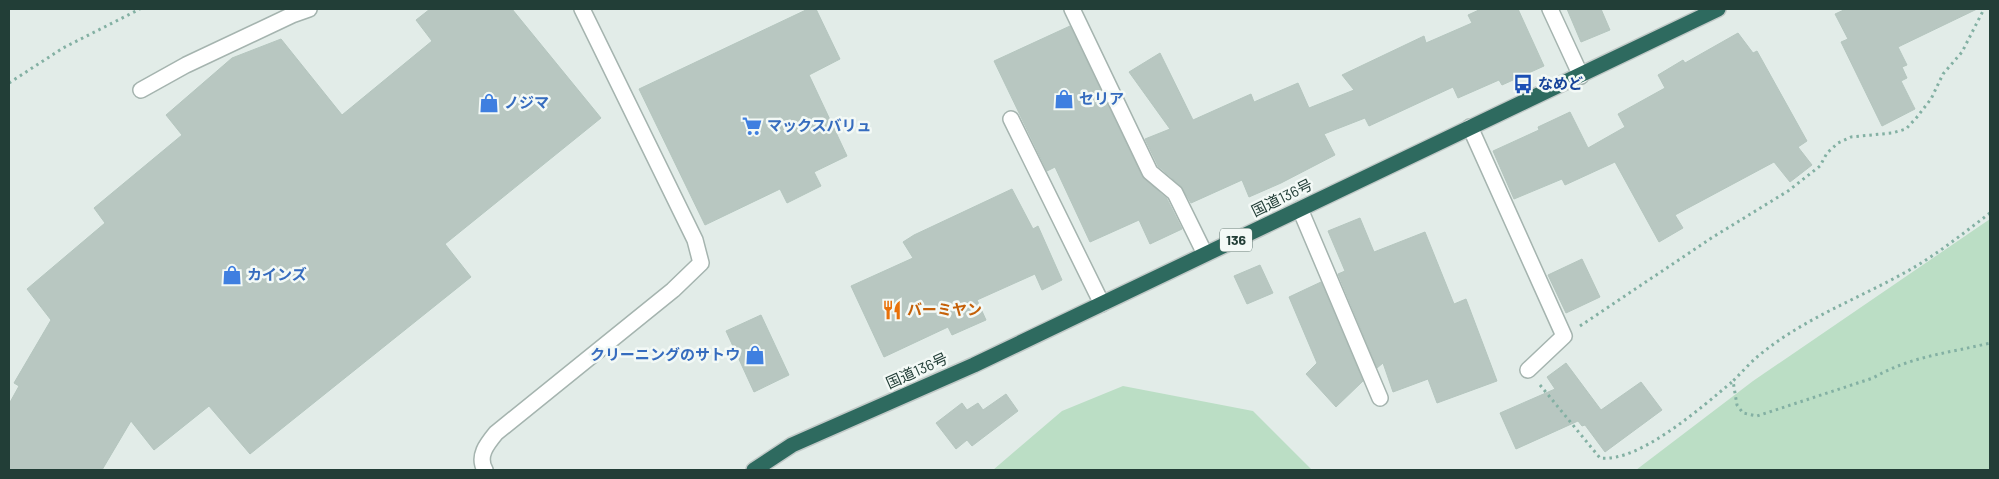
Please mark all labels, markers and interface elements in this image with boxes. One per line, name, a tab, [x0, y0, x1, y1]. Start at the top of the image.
bus stop icon: なめど	[1512, 73, 1534, 95]
place label: なめど	[1538, 74, 1583, 92]
shop icon: セリア	[1053, 88, 1075, 110]
place label: セリア	[1079, 89, 1124, 107]
shop icon: ノジマ	[478, 92, 500, 114]
place label: ノジマ	[504, 93, 549, 111]
supermarket icon: マックスバリュ	[741, 115, 763, 137]
place label: マックスバリュ	[767, 116, 872, 134]
street label: 国道136号	[1248, 175, 1315, 220]
road number: 136	[1220, 228, 1252, 252]
shop icon: カインズ	[221, 264, 243, 286]
place label: カインズ	[247, 265, 307, 283]
restaurant icon: バーミヤン	[881, 299, 903, 321]
place label: バーミヤン	[907, 300, 982, 318]
shop icon: クリーニングのサトウ	[744, 344, 766, 366]
place label: クリーニングのサトウ	[590, 345, 740, 363]
street label: 国道136号	[883, 349, 950, 392]

